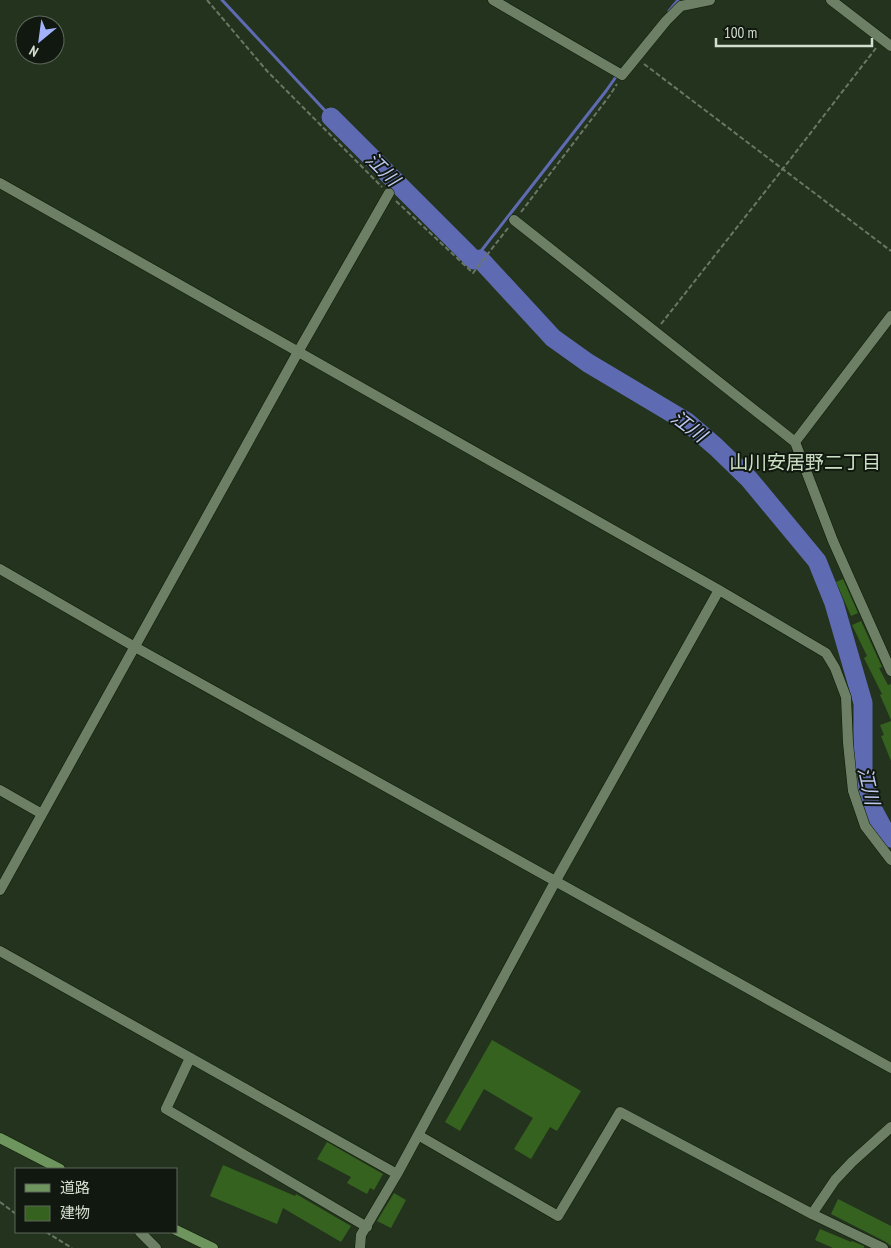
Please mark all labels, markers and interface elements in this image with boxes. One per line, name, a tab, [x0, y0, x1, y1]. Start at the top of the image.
north arrow	[15, 15, 65, 65]
scale bar	[716, 15, 872, 47]
text: 100 m	[724, 23, 757, 42]
text: N	[26, 42, 41, 61]
water label: 江川	[361, 147, 406, 192]
water label: 江川	[667, 405, 713, 448]
district label: 山川安居野二丁目	[729, 450, 881, 474]
water label: 江川	[853, 765, 885, 809]
legend	[15, 1168, 178, 1233]
text: 道路	[60, 1178, 90, 1197]
text: 建物	[60, 1203, 90, 1222]

